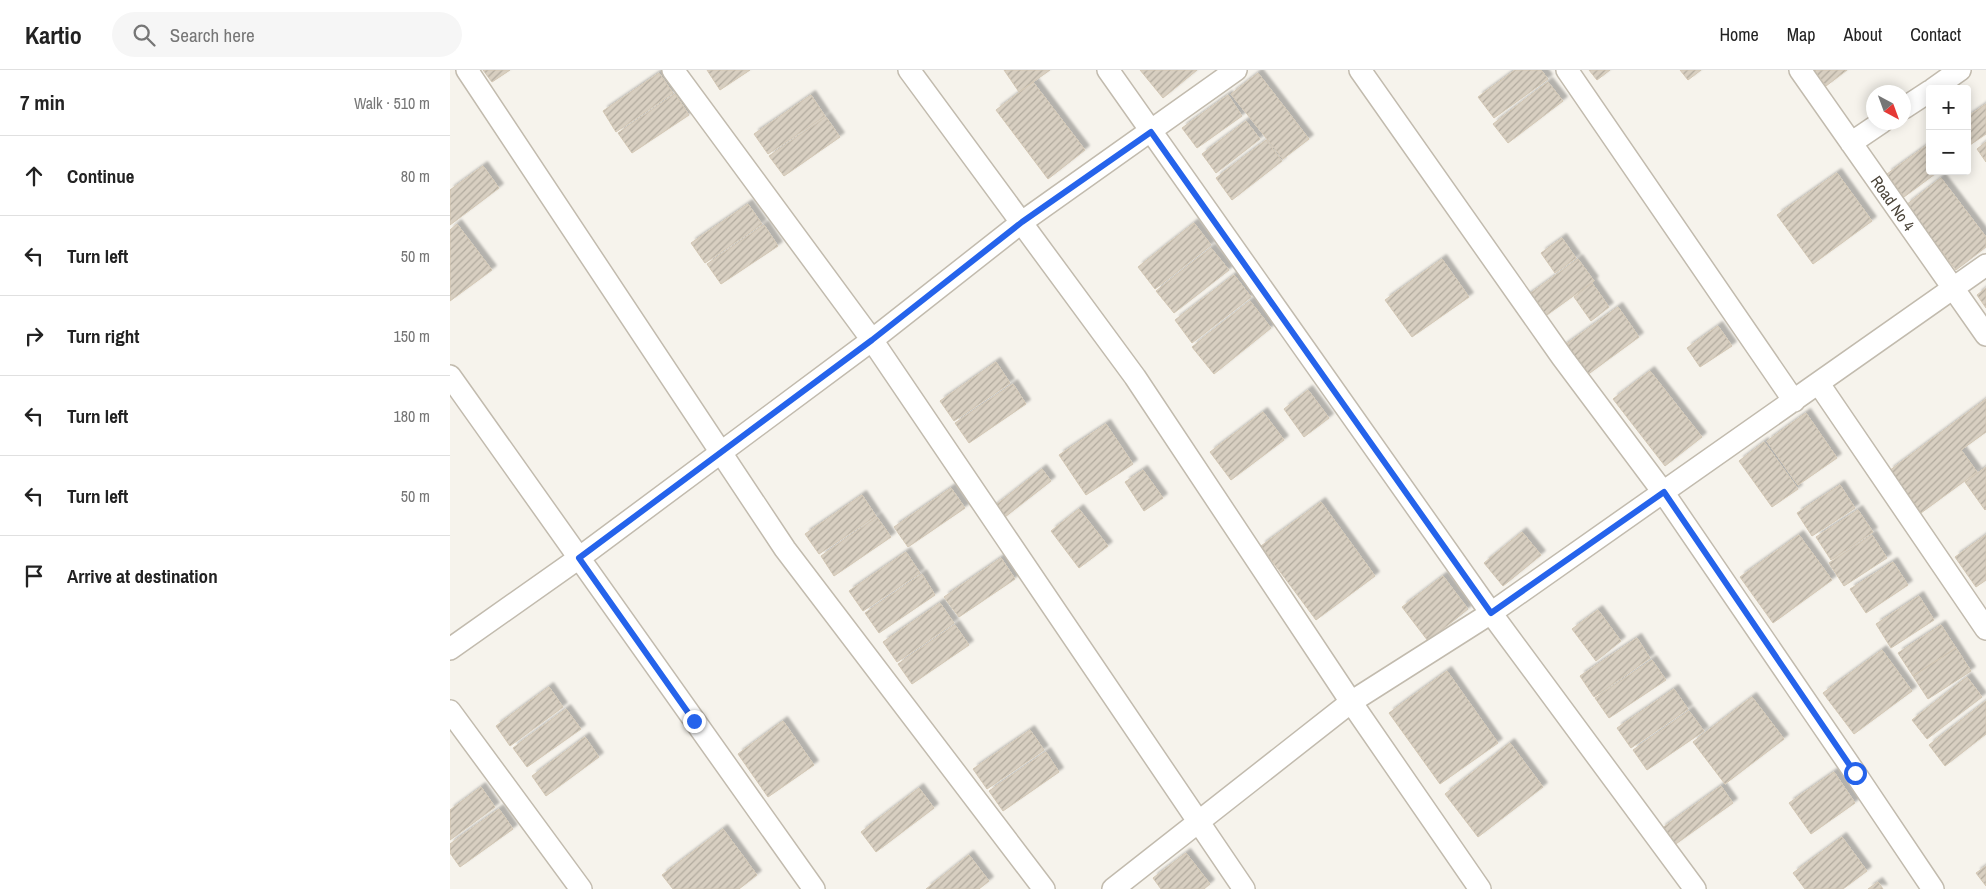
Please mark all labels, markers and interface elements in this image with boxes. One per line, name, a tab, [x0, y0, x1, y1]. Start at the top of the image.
search box	[112, 12, 462, 57]
text: Kartio	[25, 19, 82, 51]
icon: search	[130, 21, 158, 49]
text: Search here	[170, 22, 255, 48]
text: Home	[1719, 22, 1759, 47]
text: Map	[1787, 22, 1816, 47]
text: About	[1844, 22, 1882, 47]
text: Contact	[1910, 22, 1961, 47]
north arrow	[1866, 85, 1911, 130]
map controls	[1926, 85, 1971, 175]
button: +	[1926, 85, 1971, 130]
text: 7 min	[20, 88, 65, 117]
text: Walk · 510 m	[354, 92, 430, 114]
button: −	[1926, 130, 1971, 175]
icon: ahead	[20, 162, 48, 190]
text: Continue	[67, 163, 135, 189]
text: 80 m	[401, 165, 430, 187]
street label: Road No 4	[1866, 171, 1920, 235]
icon: left	[20, 242, 48, 270]
text: Turn left	[67, 243, 128, 269]
text: 50 m	[401, 245, 430, 267]
icon: right	[20, 322, 48, 350]
text: Turn right	[67, 323, 139, 349]
text: 150 m	[394, 325, 430, 347]
icon: left	[20, 402, 48, 430]
text: Turn left	[67, 403, 128, 429]
text: 180 m	[394, 405, 430, 427]
icon: left	[20, 482, 48, 510]
text: Turn left	[67, 483, 128, 509]
text: 50 m	[401, 485, 430, 507]
icon: arrive	[20, 562, 48, 590]
text: Arrive at destination	[67, 563, 218, 589]
route end	[683, 710, 706, 733]
route start	[1844, 762, 1867, 785]

